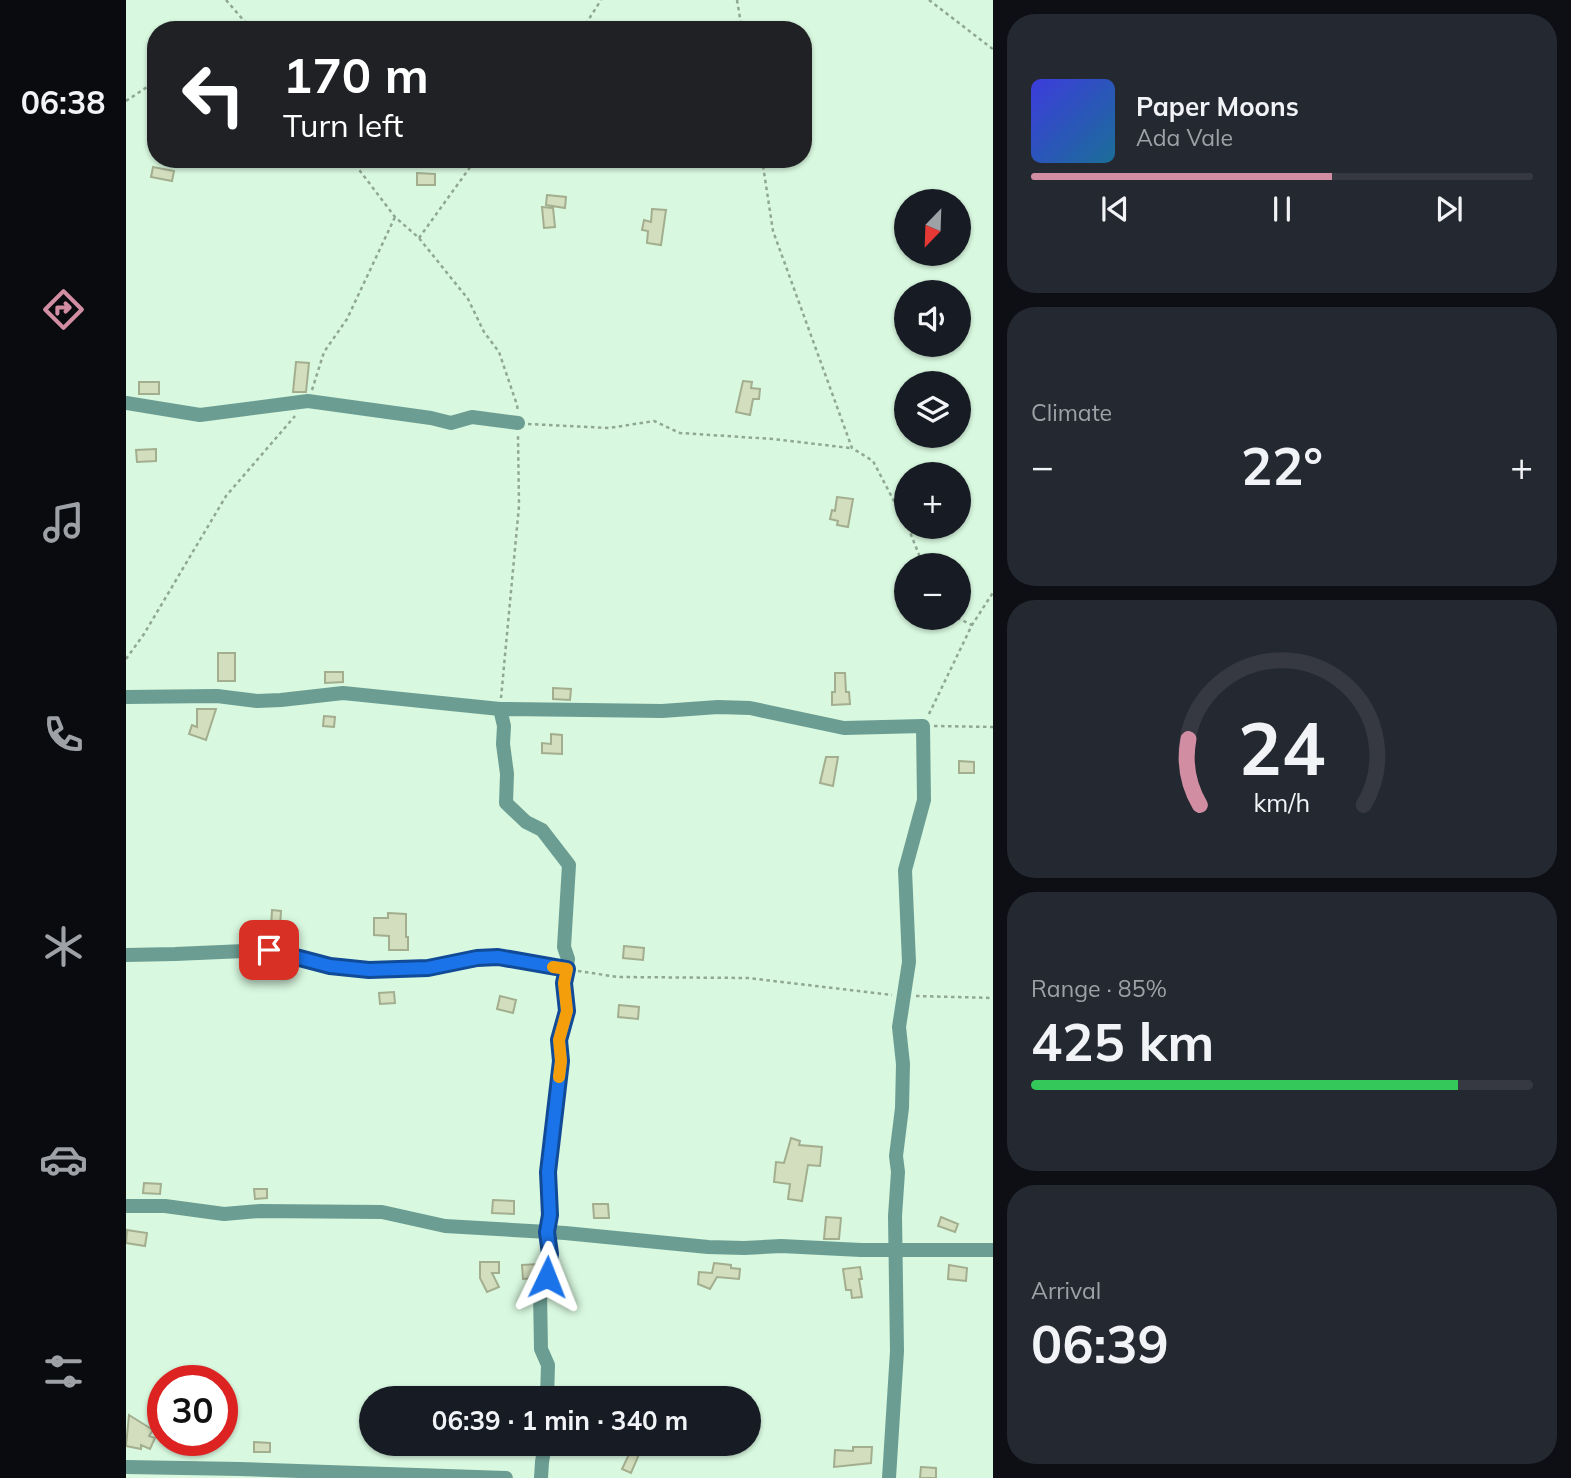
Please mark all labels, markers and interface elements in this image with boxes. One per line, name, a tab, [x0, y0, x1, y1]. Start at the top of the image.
text: 170 m	[283, 44, 429, 105]
icon: left	[168, 49, 259, 140]
text: 06:38	[21, 82, 105, 122]
text: Paper Moons	[1136, 90, 1299, 123]
text: Turn left	[283, 105, 403, 145]
text: Ada Vale	[1136, 123, 1233, 152]
north arrow	[894, 189, 971, 266]
map controls	[894, 189, 971, 630]
icon: previous	[1096, 190, 1134, 228]
icon: pause	[1263, 190, 1301, 228]
icon: next	[1430, 190, 1468, 228]
button: sound	[894, 280, 971, 357]
icon: directions	[39, 285, 88, 334]
button: layers	[894, 371, 971, 448]
text: Climate	[1031, 398, 1112, 427]
text: 22°	[1241, 433, 1323, 498]
text: −	[1031, 442, 1054, 490]
text: +	[1510, 442, 1533, 490]
button: +	[894, 462, 971, 539]
icon: music	[39, 498, 88, 547]
button: −	[894, 553, 971, 630]
text: 24	[1238, 702, 1326, 793]
icon: phone	[39, 710, 88, 759]
text: km/h	[1254, 787, 1310, 818]
pin	[239, 920, 299, 980]
icon: climate	[39, 922, 88, 971]
icon: arrive	[250, 931, 288, 969]
text: Range · 85%	[1031, 974, 1167, 1003]
text: 425 km	[1031, 1009, 1214, 1074]
icon: car	[39, 1135, 88, 1184]
position arrow	[510, 1240, 584, 1314]
text: Arrival	[1031, 1276, 1101, 1305]
text: 06:39	[1031, 1311, 1169, 1376]
icon: filters	[39, 1347, 88, 1396]
speed limit sign: 30	[147, 1365, 238, 1456]
text: 06:39 · 1 min · 340 m	[432, 1404, 688, 1437]

